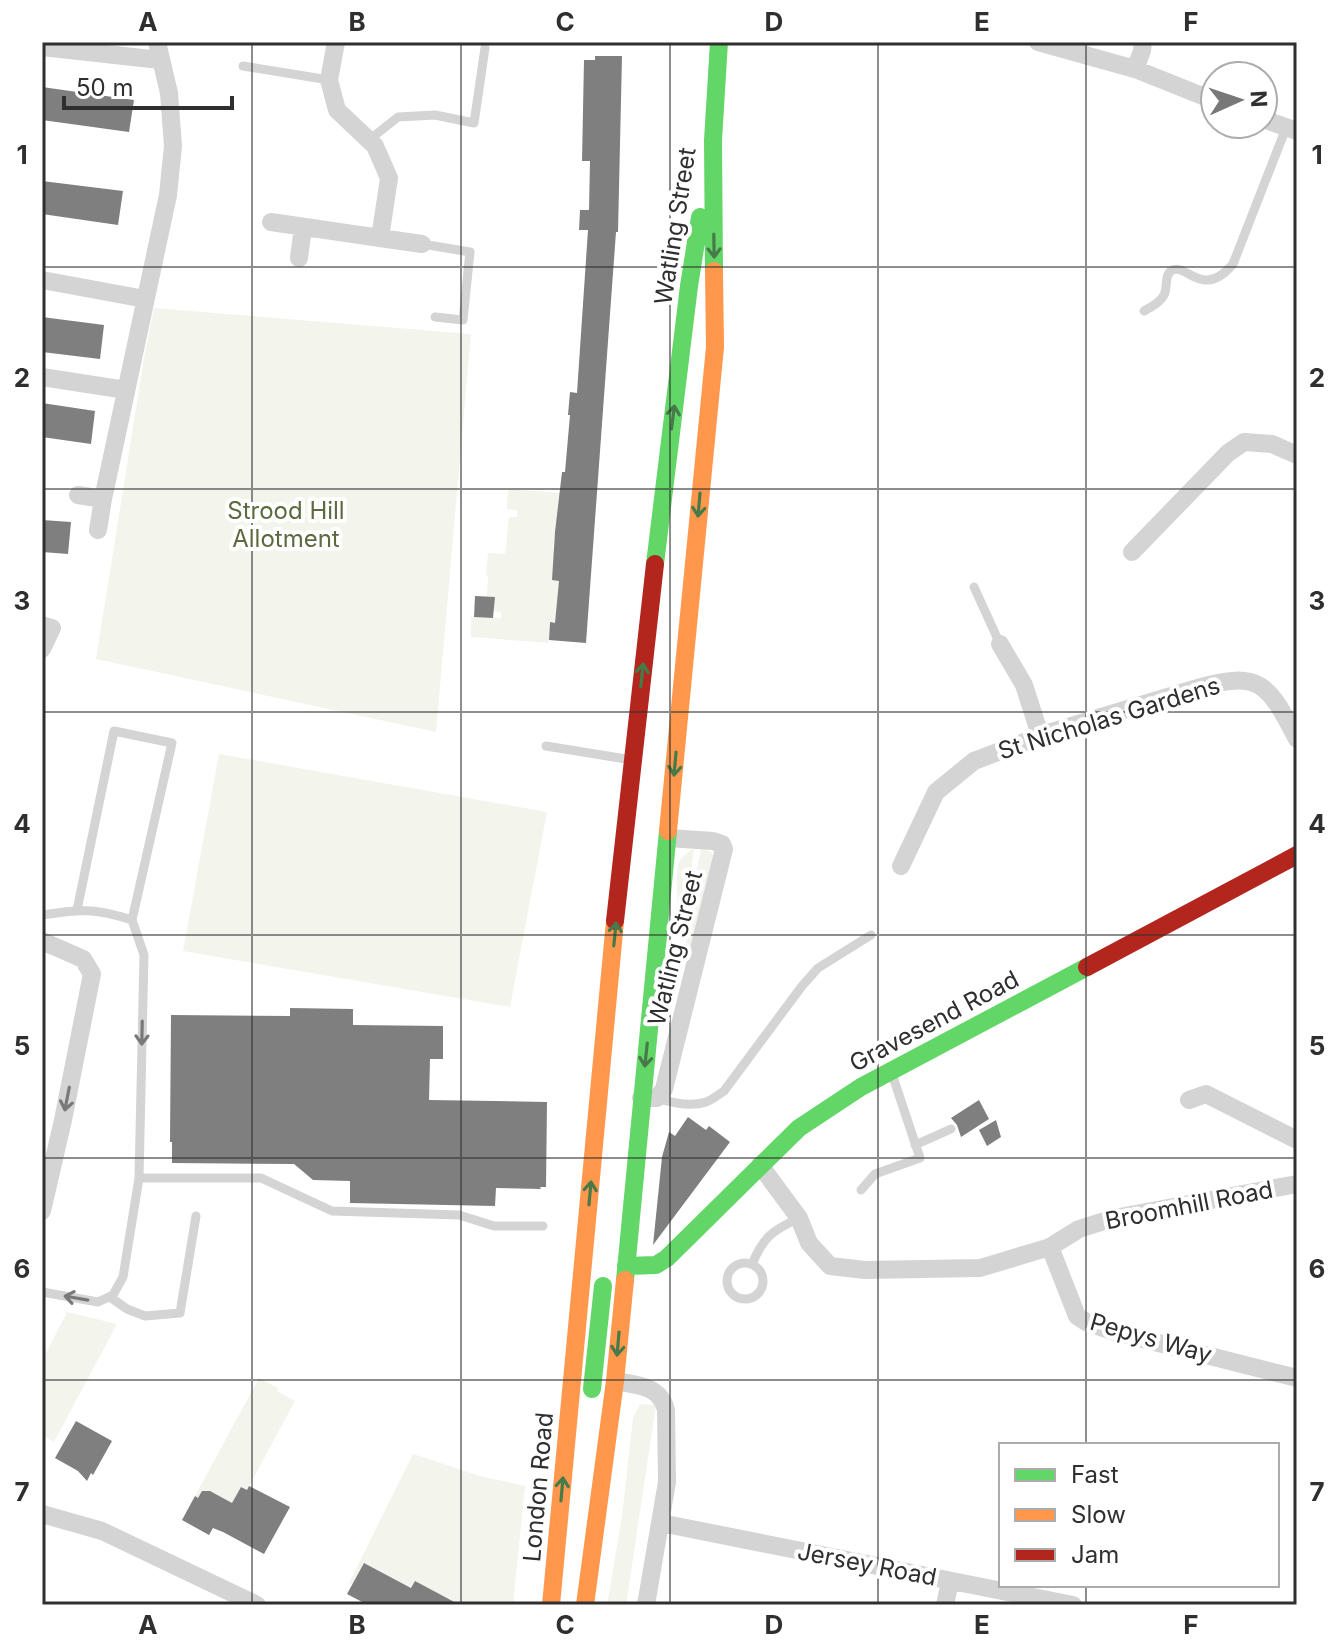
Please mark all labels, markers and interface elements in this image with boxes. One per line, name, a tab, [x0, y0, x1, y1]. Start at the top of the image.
text: A	[138, 6, 158, 37]
text: B	[348, 6, 366, 37]
text: C	[555, 6, 575, 37]
text: D	[765, 6, 783, 37]
text: E	[974, 6, 990, 37]
text: F	[1183, 6, 1199, 37]
scale bar	[64, 60, 232, 110]
north arrow	[1199, 60, 1279, 140]
text: 50 m	[76, 73, 134, 102]
text: N	[1246, 90, 1272, 108]
text: 1	[16, 139, 28, 170]
text: 1	[1311, 139, 1323, 170]
street label: Watling Street	[648, 145, 702, 307]
one-way arrow	[706, 232, 722, 259]
text: 2	[14, 362, 30, 393]
text: 2	[1309, 362, 1325, 393]
one-way arrow	[665, 404, 680, 431]
one-way arrow	[691, 491, 706, 518]
park label: Strood Hill Allotment	[227, 496, 345, 553]
text: 3	[14, 585, 30, 616]
text: 3	[1309, 585, 1325, 616]
one-way arrow	[635, 662, 650, 689]
street label: St Nicholas Gardens	[995, 670, 1223, 766]
one-way arrow	[668, 750, 683, 777]
text: 4	[13, 808, 31, 839]
text: 4	[1308, 808, 1326, 839]
street label: Watling Street	[642, 867, 708, 1029]
one-way arrow	[607, 921, 622, 948]
street label: Gravesend Road	[845, 964, 1023, 1078]
one-way arrow	[134, 1019, 150, 1046]
text: 5	[14, 1030, 30, 1061]
text: 5	[1309, 1030, 1325, 1061]
one-way arrow	[638, 1041, 653, 1068]
one-way arrow	[59, 1086, 74, 1112]
street label: Broomhill Road	[1103, 1175, 1275, 1235]
one-way arrow	[582, 1180, 597, 1207]
text: 6	[14, 1253, 30, 1284]
text: 6	[1309, 1253, 1325, 1284]
one-way arrow	[64, 1290, 89, 1305]
street label: Pepys Way	[1087, 1307, 1215, 1369]
one-way arrow	[611, 1330, 626, 1357]
street label: London Road	[517, 1411, 559, 1563]
legend	[999, 1443, 1279, 1587]
text: Fast	[1071, 1460, 1119, 1489]
text: 7	[14, 1476, 30, 1507]
one-way arrow	[555, 1476, 570, 1503]
text: 7	[1309, 1476, 1325, 1507]
text: Slow	[1071, 1500, 1126, 1529]
street label: Jersey Road	[795, 1536, 939, 1592]
text: Jam	[1071, 1540, 1119, 1569]
text: A	[138, 1609, 158, 1640]
text: B	[348, 1609, 366, 1640]
text: C	[555, 1609, 575, 1640]
text: D	[765, 1609, 783, 1640]
text: E	[974, 1609, 990, 1640]
text: F	[1183, 1609, 1199, 1640]

